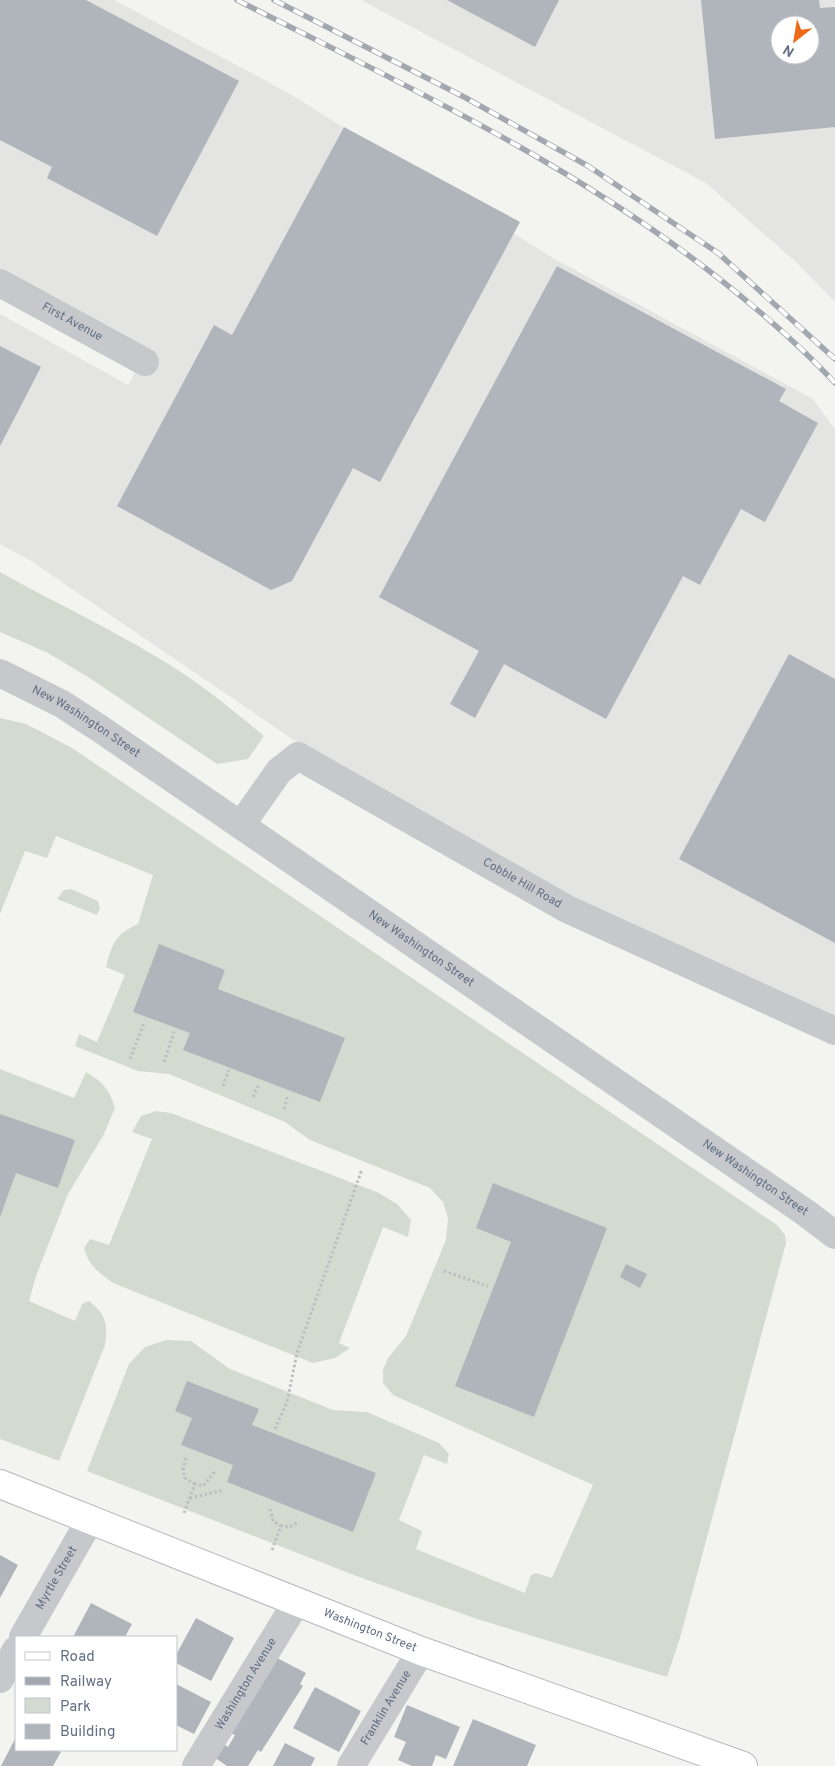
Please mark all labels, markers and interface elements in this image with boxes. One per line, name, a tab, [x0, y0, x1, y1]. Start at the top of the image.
north arrow	[770, 15, 820, 65]
text: N	[780, 40, 798, 60]
street label: First Avenue	[39, 299, 105, 345]
street label: New Washington Street	[29, 682, 143, 762]
street label: Cobble Hill Road	[479, 855, 565, 912]
street label: New Washington Street	[365, 907, 477, 991]
street label: New Washington Street	[699, 1136, 811, 1220]
street label: Myrtle Street	[32, 1543, 81, 1613]
street label: Washington Street	[321, 1605, 419, 1656]
street label: Washington Avenue	[212, 1635, 281, 1733]
legend	[15, 1636, 178, 1751]
text: Road	[60, 1648, 95, 1667]
street label: Franklin Avenue	[357, 1667, 415, 1749]
text: Railway	[60, 1673, 112, 1692]
text: Park	[60, 1698, 91, 1717]
text: Building	[60, 1723, 115, 1742]

